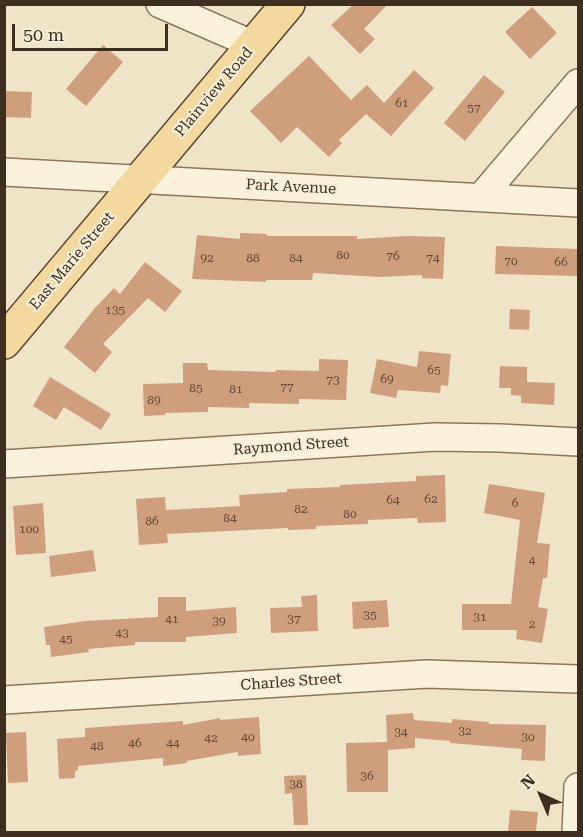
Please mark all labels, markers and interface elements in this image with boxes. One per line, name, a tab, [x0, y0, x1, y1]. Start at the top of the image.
scale bar	[15, 12, 171, 50]
text: 50 m	[23, 24, 64, 45]
street label: Plainview Road	[171, 44, 257, 140]
house number: 61	[395, 96, 409, 110]
house number: 57	[467, 101, 481, 115]
street label: Park Avenue	[245, 176, 337, 198]
street label: East Marie Street	[26, 208, 118, 314]
house number: 80	[336, 248, 350, 262]
house number: 76	[386, 249, 400, 263]
house number: 92	[200, 251, 214, 265]
house number: 88	[246, 251, 260, 265]
house number: 84	[289, 251, 303, 265]
house number: 74	[426, 251, 440, 265]
house number: 70	[504, 254, 518, 268]
house number: 66	[554, 255, 568, 269]
house number: 135	[105, 303, 125, 317]
house number: 65	[427, 363, 441, 377]
house number: 69	[380, 372, 394, 386]
house number: 73	[326, 373, 340, 387]
house number: 77	[280, 380, 294, 394]
house number: 85	[189, 381, 203, 395]
house number: 81	[229, 382, 243, 396]
house number: 89	[147, 393, 161, 407]
street label: Raymond Street	[233, 433, 349, 459]
house number: 62	[424, 492, 438, 506]
house number: 64	[386, 493, 400, 507]
house number: 6	[512, 496, 518, 510]
house number: 82	[294, 502, 308, 516]
house number: 80	[343, 507, 357, 521]
house number: 84	[223, 511, 237, 525]
house number: 86	[145, 514, 159, 528]
house number: 100	[19, 522, 39, 536]
house number: 4	[529, 553, 535, 567]
house number: 35	[363, 608, 377, 622]
house number: 31	[473, 610, 487, 624]
house number: 41	[165, 612, 179, 626]
house number: 37	[287, 612, 301, 626]
house number: 39	[212, 614, 226, 628]
house number: 2	[529, 617, 535, 631]
house number: 43	[115, 626, 129, 640]
house number: 45	[59, 632, 73, 646]
street label: Charles Street	[240, 669, 342, 695]
house number: 32	[458, 724, 472, 738]
house number: 34	[394, 725, 408, 739]
house number: 40	[241, 730, 255, 744]
house number: 30	[521, 730, 535, 744]
house number: 42	[204, 731, 218, 745]
house number: 46	[128, 736, 142, 750]
house number: 44	[166, 736, 180, 750]
house number: 48	[90, 739, 104, 753]
north arrow	[511, 765, 571, 825]
house number: 36	[360, 769, 374, 783]
text: N	[517, 771, 539, 793]
house number: 38	[289, 777, 303, 791]

